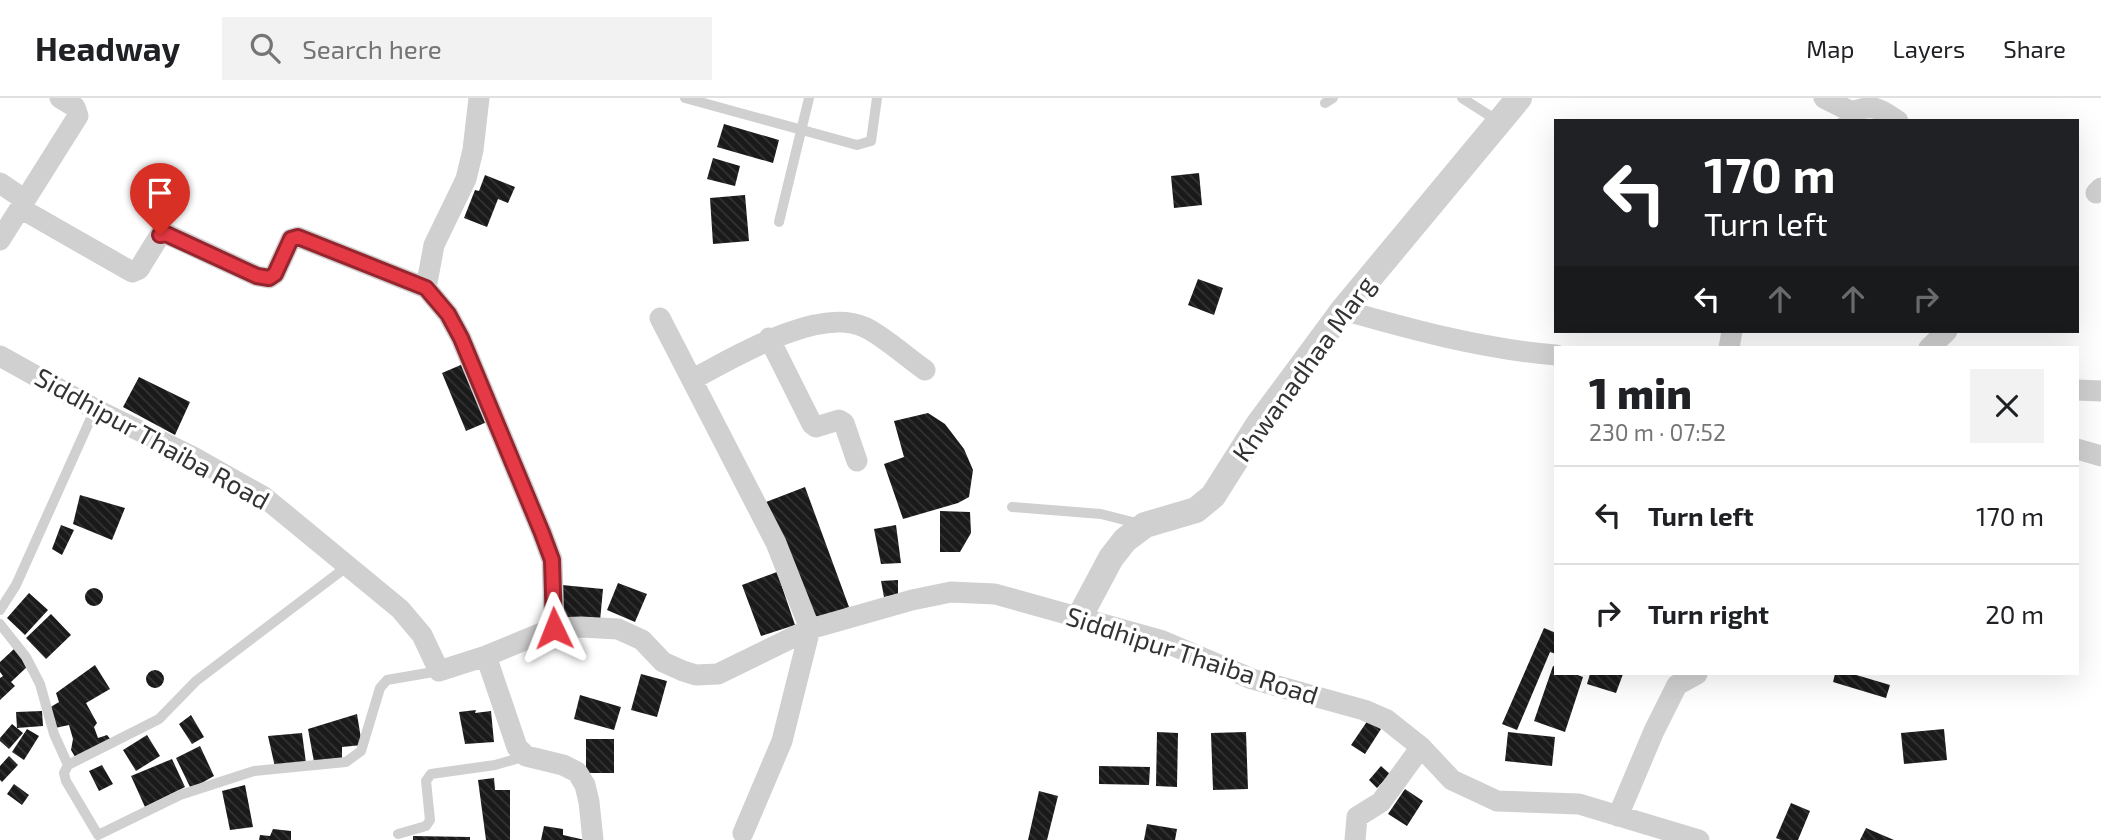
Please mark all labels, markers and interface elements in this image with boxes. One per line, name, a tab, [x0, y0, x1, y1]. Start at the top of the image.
search box	[222, 17, 712, 80]
text: Headway	[35, 28, 180, 68]
icon: search	[246, 29, 284, 67]
text: Search here	[302, 33, 442, 64]
text: Map	[1806, 34, 1854, 63]
text: Layers	[1892, 34, 1965, 63]
text: Share	[2003, 34, 2066, 63]
text: 170 m	[1704, 144, 1836, 203]
icon: left	[1589, 147, 1680, 238]
pin	[130, 163, 190, 235]
icon: arrive	[141, 174, 179, 212]
text: Turn left	[1704, 204, 1828, 242]
street label: Khwanadhaa Marg	[1225, 269, 1380, 467]
icon: left	[1688, 280, 1726, 318]
icon: ahead	[1761, 280, 1799, 318]
icon: ahead	[1834, 280, 1872, 318]
icon: right	[1907, 280, 1945, 318]
street label: Siddhipur Thaiba Road	[30, 360, 275, 515]
text: 1 min	[1589, 367, 1692, 417]
button: close	[1970, 369, 2044, 443]
text: 230 m · 07:52	[1589, 418, 1726, 446]
icon: left	[1589, 496, 1627, 534]
text: Turn left	[1648, 500, 1754, 531]
text: 170 m	[1976, 500, 2044, 531]
position arrow	[517, 591, 591, 665]
icon: right	[1589, 594, 1627, 632]
text: Turn right	[1648, 598, 1769, 629]
text: 20 m	[1985, 598, 2044, 629]
street label: Siddhipur Thaiba Road	[1063, 599, 1322, 710]

